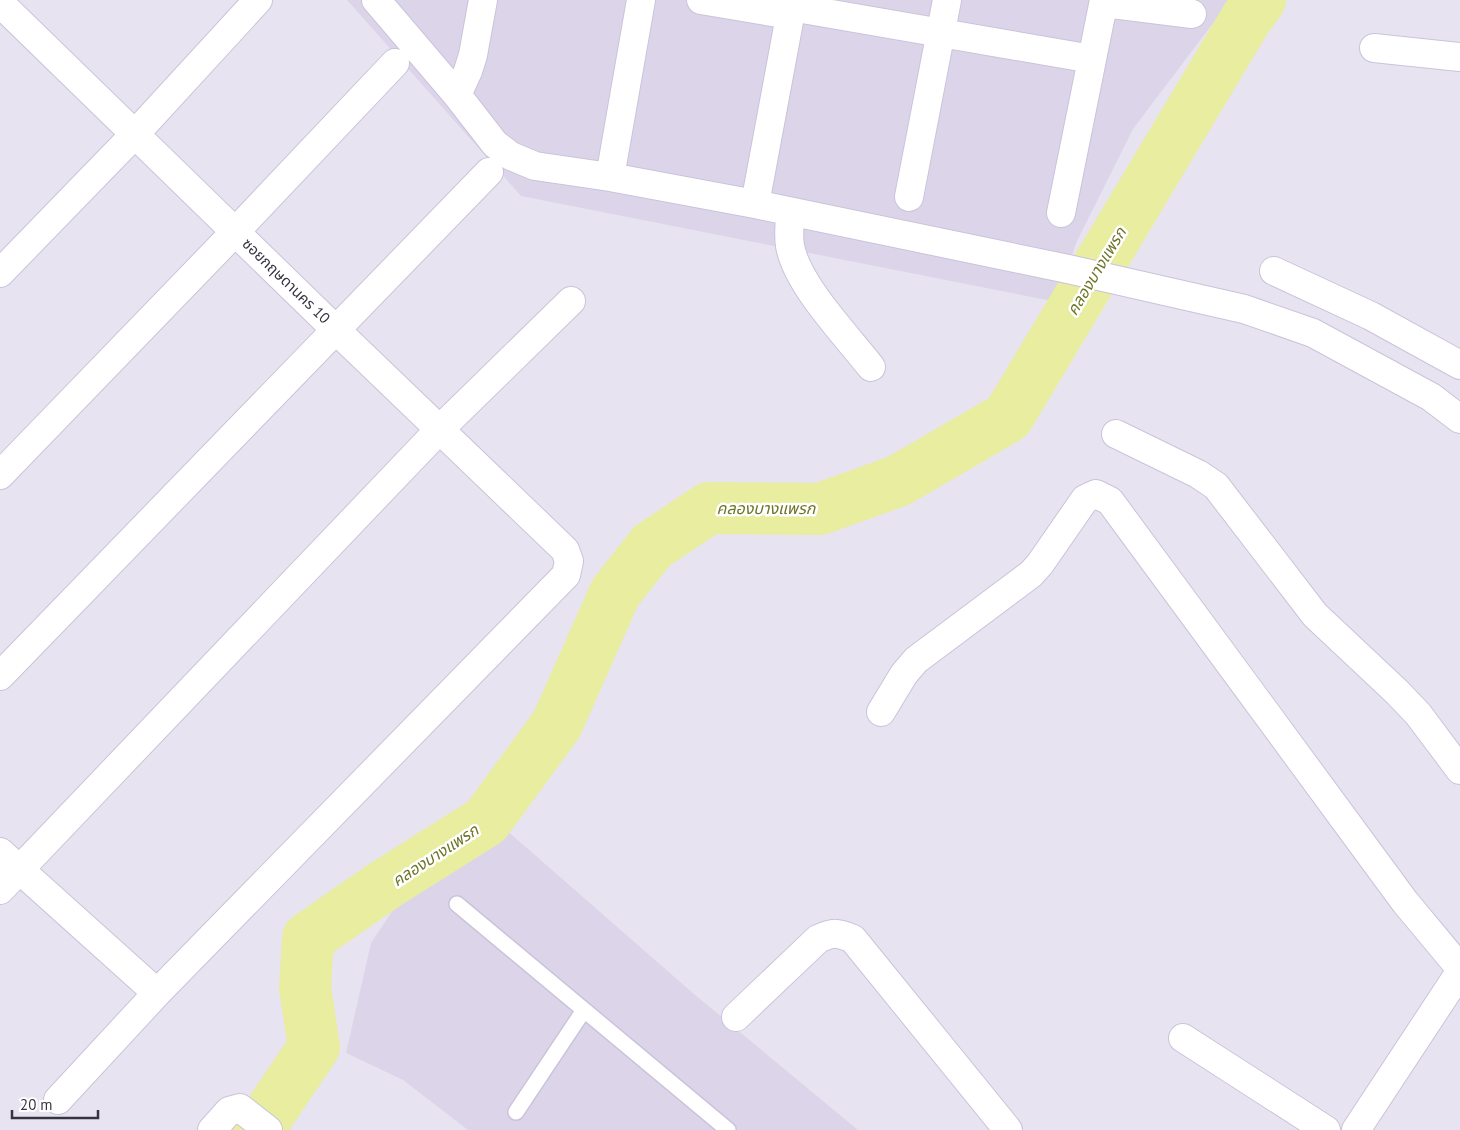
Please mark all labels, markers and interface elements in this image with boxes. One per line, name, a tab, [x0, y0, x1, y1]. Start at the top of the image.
water label: คลองบางแพรก	[1062, 222, 1131, 318]
street label: ซอยกฤษดานคร 10	[238, 234, 334, 327]
water label: คลองบางแพรก	[717, 498, 817, 518]
water label: คลองบางแพรก	[388, 819, 483, 890]
scale bar	[12, 1088, 99, 1120]
text: 20 m	[20, 1095, 53, 1114]

